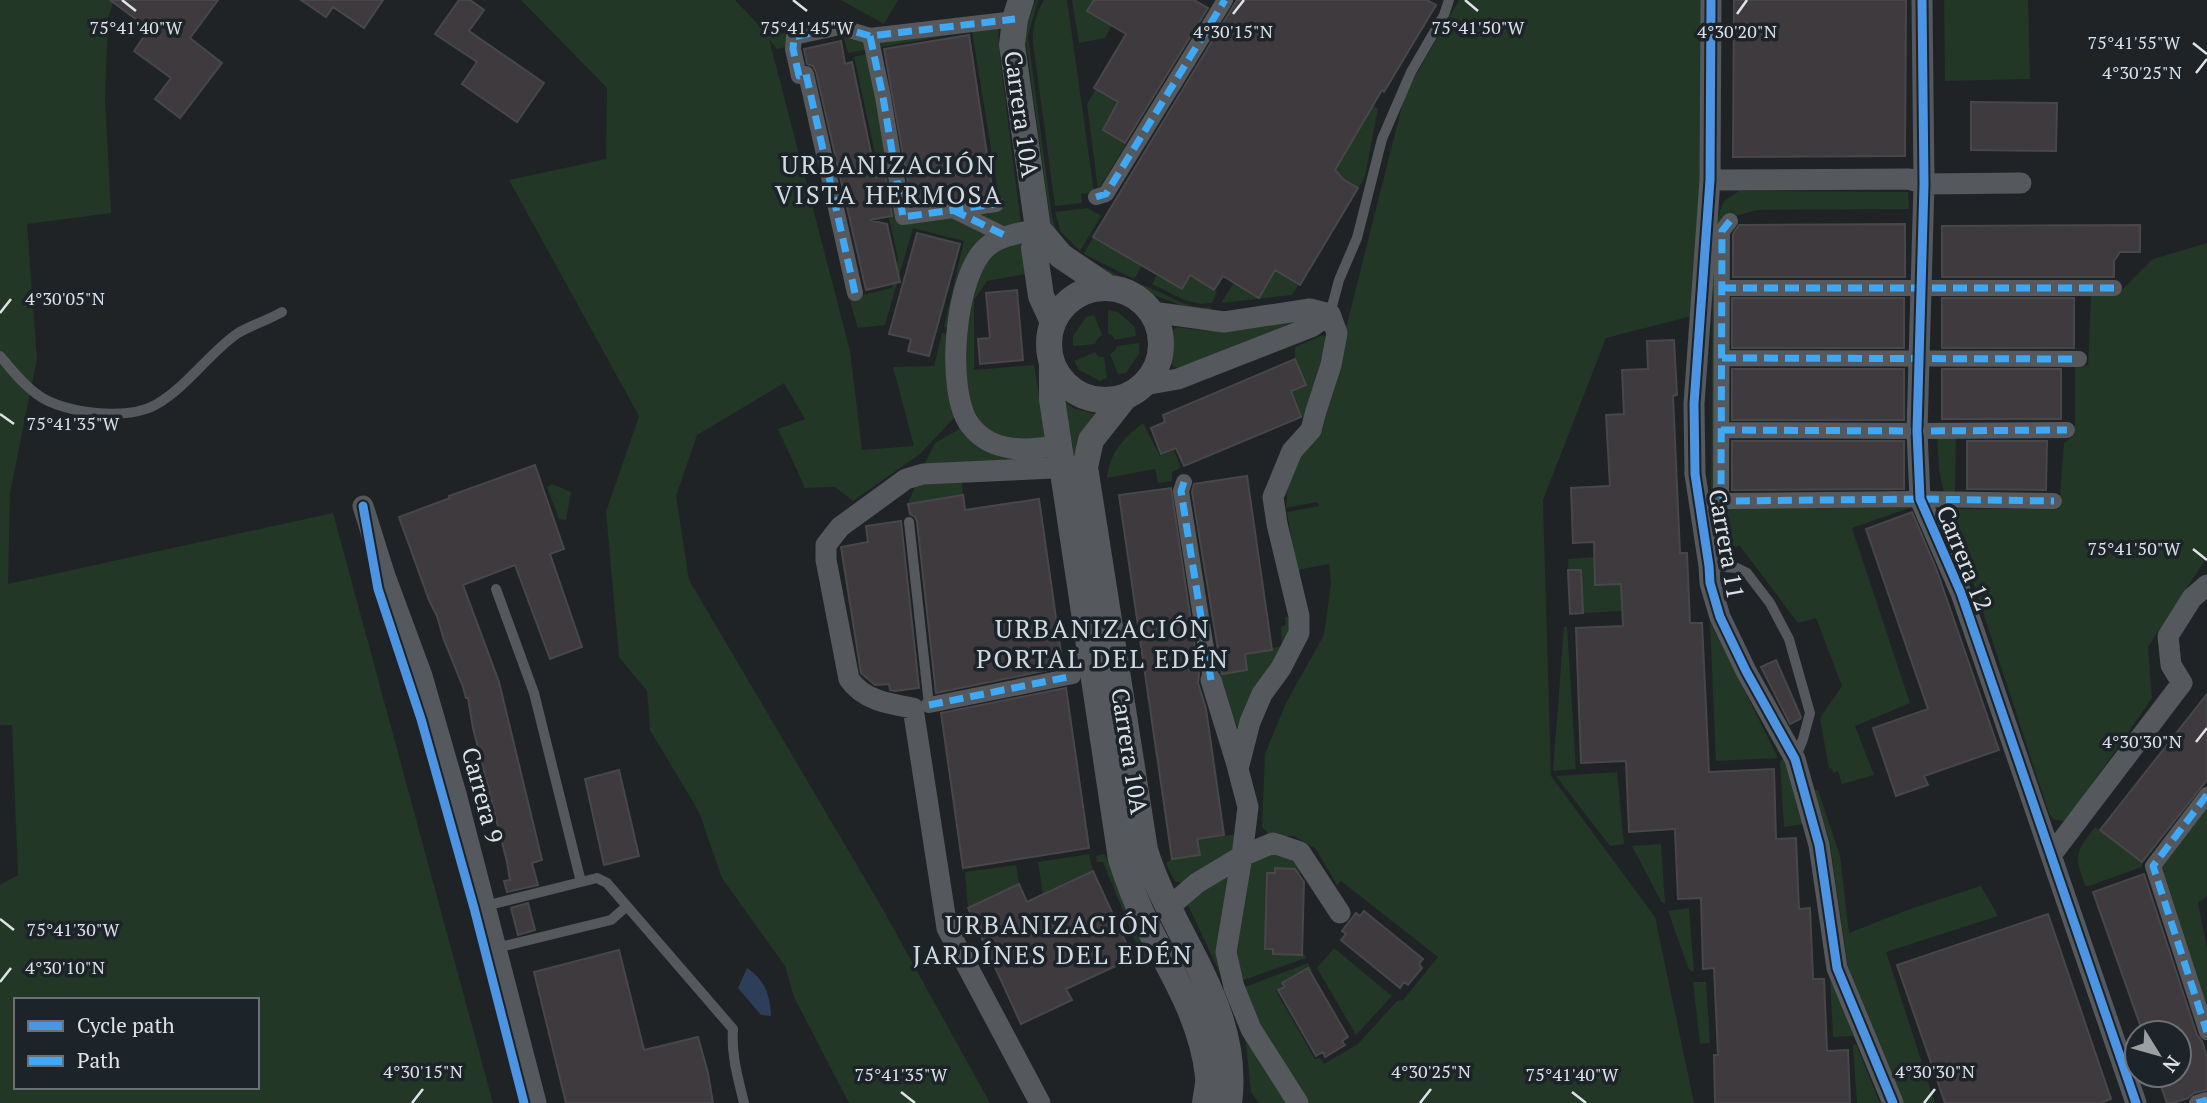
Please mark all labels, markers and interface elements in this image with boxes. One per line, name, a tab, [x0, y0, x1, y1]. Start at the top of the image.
text: 75°41'40"W	[90, 15, 183, 39]
text: 75°41'45"W	[761, 15, 854, 39]
text: 75°41'50"W	[1432, 15, 1525, 39]
text: 4°30'15"N	[1193, 19, 1273, 43]
text: 4°30'20"N	[1697, 19, 1777, 43]
text: 75°41'55"W	[2088, 30, 2181, 54]
street label: Carrera 10A	[997, 49, 1047, 180]
text: 4°30'25"N	[2102, 60, 2182, 84]
district label: URBANIZACIÓN VISTA HERMOSA	[775, 147, 1003, 211]
text: 4°30'05"N	[25, 286, 105, 310]
text: 75°41'35"W	[27, 411, 120, 435]
street label: Carrera 11	[1702, 487, 1752, 601]
street label: Carrera 12	[1929, 501, 2001, 615]
text: 75°41'50"W	[2088, 536, 2181, 560]
district label: URBANIZACIÓN PORTAL DEL EDÉN	[976, 611, 1230, 675]
street label: Carrera 10A	[1104, 686, 1156, 817]
text: 4°30'30"N	[2102, 729, 2182, 753]
street label: Carrera 9	[455, 744, 511, 846]
district label: URBANIZACIÓN JARDÍNES DEL EDÉN	[912, 907, 1194, 971]
text: 75°41'30"W	[27, 917, 120, 941]
text: 4°30'10"N	[25, 955, 105, 979]
legend	[14, 998, 259, 1089]
text: Cycle path	[77, 1011, 175, 1039]
north arrow	[2123, 1019, 2193, 1089]
text: Path	[77, 1046, 120, 1074]
text: N	[2157, 1051, 2186, 1078]
text: 4°30'15"N	[383, 1059, 463, 1083]
text: 4°30'25"N	[1391, 1059, 1471, 1083]
text: 4°30'30"N	[1895, 1059, 1975, 1083]
text: 75°41'35"W	[855, 1062, 948, 1086]
text: 75°41'40"W	[1526, 1062, 1619, 1086]

